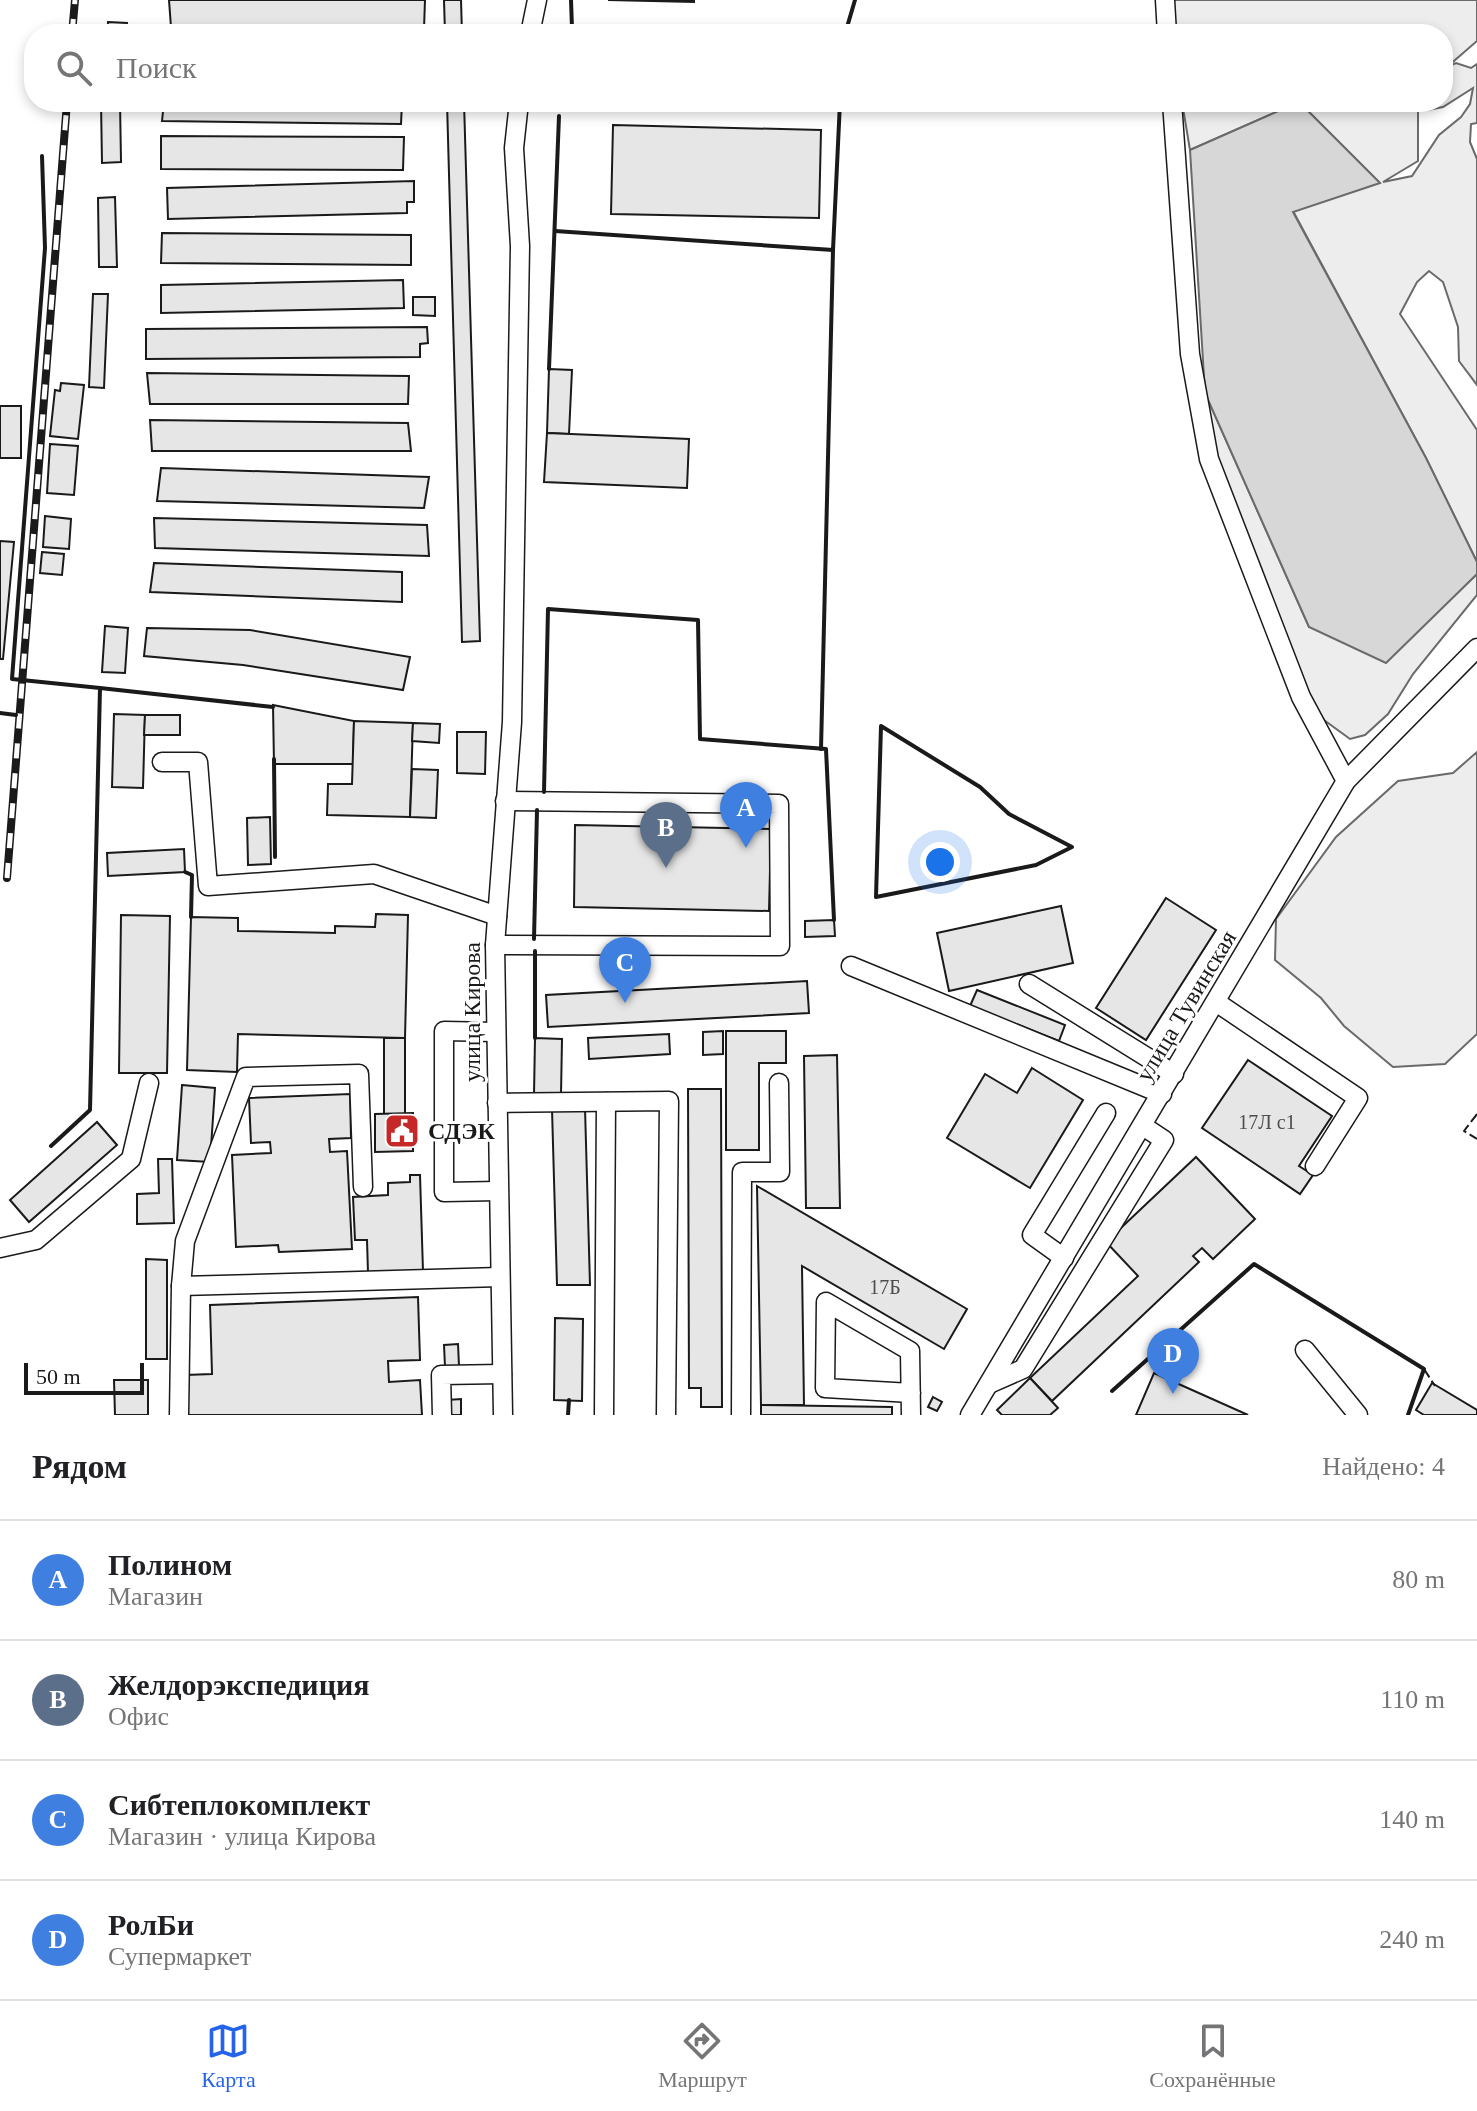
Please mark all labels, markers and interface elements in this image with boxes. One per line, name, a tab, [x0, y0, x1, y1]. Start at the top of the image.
search box	[24, 24, 1453, 112]
icon: search	[52, 46, 96, 90]
text: Поиск	[116, 51, 197, 84]
pin: A	[720, 782, 772, 848]
pin: B	[640, 802, 692, 868]
your location	[920, 842, 960, 882]
street label: улица Тувинская	[1131, 926, 1241, 1086]
pin: C	[599, 937, 651, 1003]
street label: улица Кирова	[459, 942, 485, 1082]
house number: 17Л с1	[1238, 1111, 1296, 1133]
public building icon: СДЭК	[383, 1112, 421, 1150]
place label: СДЭК	[428, 1118, 496, 1144]
house number: 17Б	[869, 1276, 901, 1298]
pin: D	[1147, 1328, 1199, 1394]
scale bar	[24, 1359, 144, 1395]
text: 50 m	[36, 1364, 81, 1389]
text: Рядом	[32, 1448, 127, 1485]
text: Найдено: 4	[1322, 1452, 1445, 1481]
text: Полином	[108, 1548, 232, 1581]
text: A	[49, 1565, 67, 1594]
text: 80 m	[1392, 1565, 1445, 1594]
text: Магазин	[108, 1582, 203, 1611]
text: Желдорэкспедиция	[108, 1668, 369, 1701]
text: B	[49, 1685, 67, 1714]
text: 110 m	[1380, 1685, 1445, 1714]
text: Офис	[108, 1702, 169, 1731]
text: Сибтеплокомплект	[108, 1788, 370, 1821]
text: C	[49, 1805, 67, 1834]
text: 140 m	[1379, 1805, 1445, 1834]
text: Магазин · улица Кирова	[108, 1822, 376, 1851]
text: РолБи	[108, 1908, 194, 1941]
text: D	[49, 1925, 67, 1954]
text: 240 m	[1379, 1925, 1445, 1954]
text: Супермаркет	[108, 1942, 251, 1971]
tab: Карта	[201, 2019, 256, 2093]
tab: Маршрут	[658, 2019, 747, 2093]
tab: Сохранённые	[1149, 2019, 1276, 2093]

